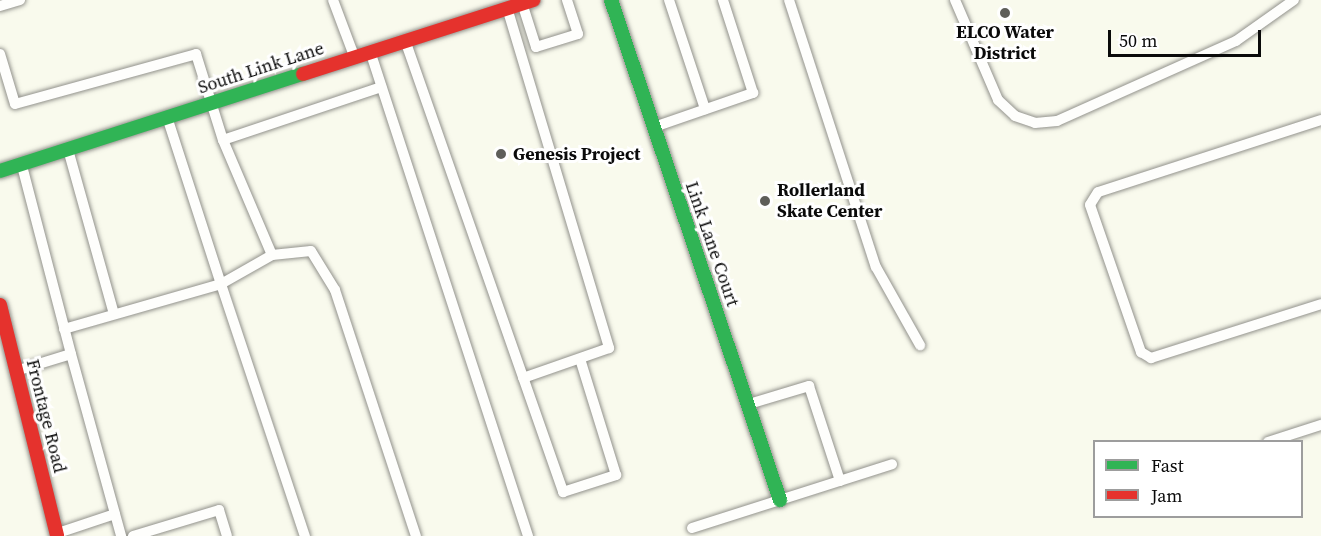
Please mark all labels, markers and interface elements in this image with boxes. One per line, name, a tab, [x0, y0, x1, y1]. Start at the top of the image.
marker: ELCO Water District	[998, 6, 1012, 20]
scale bar	[1111, 18, 1264, 56]
place label: ELCO Water District	[956, 22, 1054, 64]
text: 50 m	[1119, 28, 1157, 53]
street label: South Link Lane	[195, 37, 327, 99]
place label: Genesis Project	[513, 143, 641, 165]
marker: Genesis Project	[494, 147, 508, 161]
street label: Link Lane Court	[681, 179, 743, 309]
place label: Rollerland Skate Center	[777, 180, 882, 222]
marker: Rollerland Skate Center	[758, 194, 772, 208]
street label: Frontage Road	[21, 357, 71, 475]
legend	[1093, 440, 1303, 518]
text: Fast	[1151, 453, 1184, 478]
text: Jam	[1151, 483, 1183, 508]

